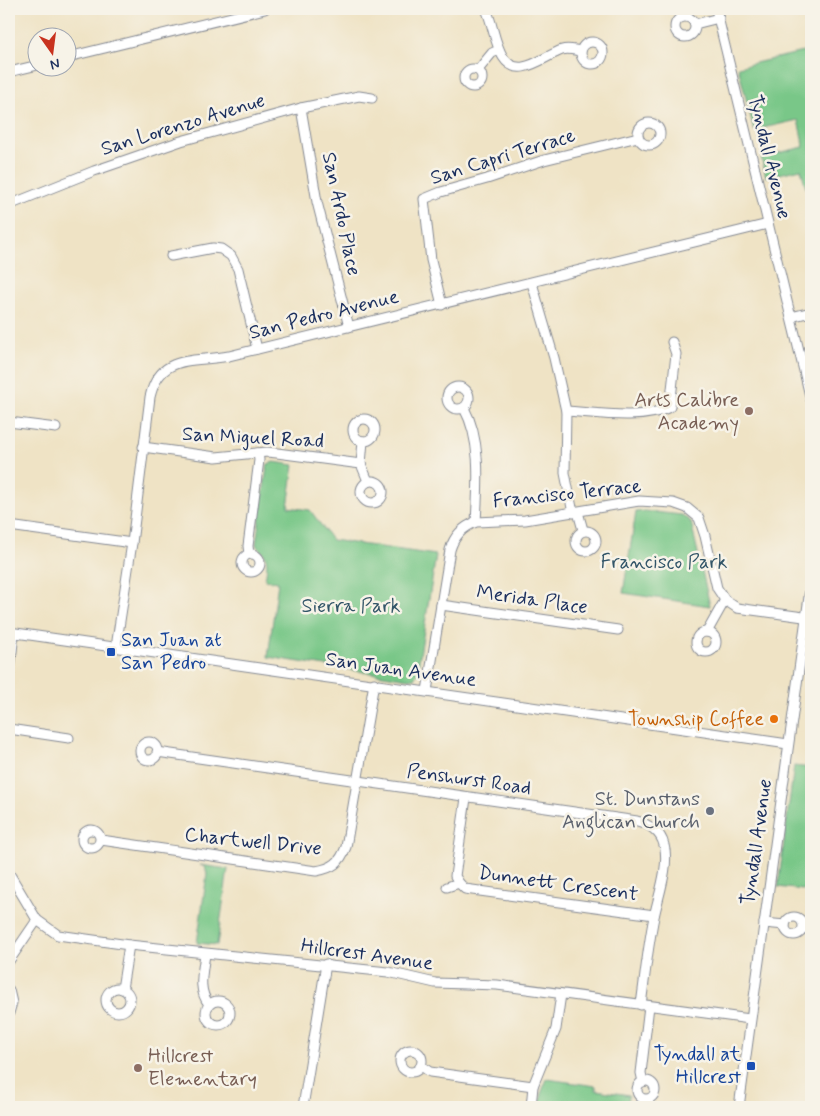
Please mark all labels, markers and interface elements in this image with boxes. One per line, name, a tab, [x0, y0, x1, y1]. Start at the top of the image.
north arrow	[28, 28, 78, 78]
text: N	[48, 54, 62, 74]
street label: San Lorenzo Avenue	[98, 87, 268, 163]
street label: Tyndall Avenue	[741, 92, 797, 222]
street label: San Capri Terrace	[427, 122, 579, 192]
street label: San Ardo Place	[315, 150, 367, 278]
street label: San Pedro Avenue	[246, 283, 402, 347]
place label: Arts Calibre Academy	[634, 387, 739, 437]
marker: Arts Calibre Academy	[743, 405, 755, 417]
street label: San Miguel Road	[181, 421, 325, 455]
street label: Francisco Terrace	[491, 473, 643, 515]
park label: Francisco Park	[601, 549, 727, 576]
street label: Merida Place	[475, 579, 589, 621]
park label: Sierra Park	[302, 593, 400, 620]
place label: San Juan at San Pedro	[121, 627, 222, 677]
marker: San Juan at San Pedro	[105, 646, 117, 658]
street label: San Juan Avenue	[324, 646, 478, 694]
place label: Township Coffee	[628, 706, 764, 733]
marker: Township Coffee	[768, 713, 780, 725]
street label: Penshurst Road	[405, 758, 533, 802]
street label: Tyndall Avenue	[735, 777, 779, 907]
place label: St. Dunstans Anglican Church	[562, 786, 700, 838]
marker: St. Dunstans Anglican Church	[704, 805, 716, 817]
street label: Chartwell Drive	[183, 821, 323, 863]
street label: Dunnett Crescent	[476, 859, 640, 909]
street label: Hillcrest Avenue	[299, 932, 435, 978]
place label: Tyndall at Hillcrest	[654, 1041, 741, 1091]
place label: Hillcrest Elementary	[148, 1043, 257, 1093]
marker: Tyndall at Hillcrest	[745, 1060, 757, 1072]
marker: Hillcrest Elementary	[132, 1062, 144, 1074]

